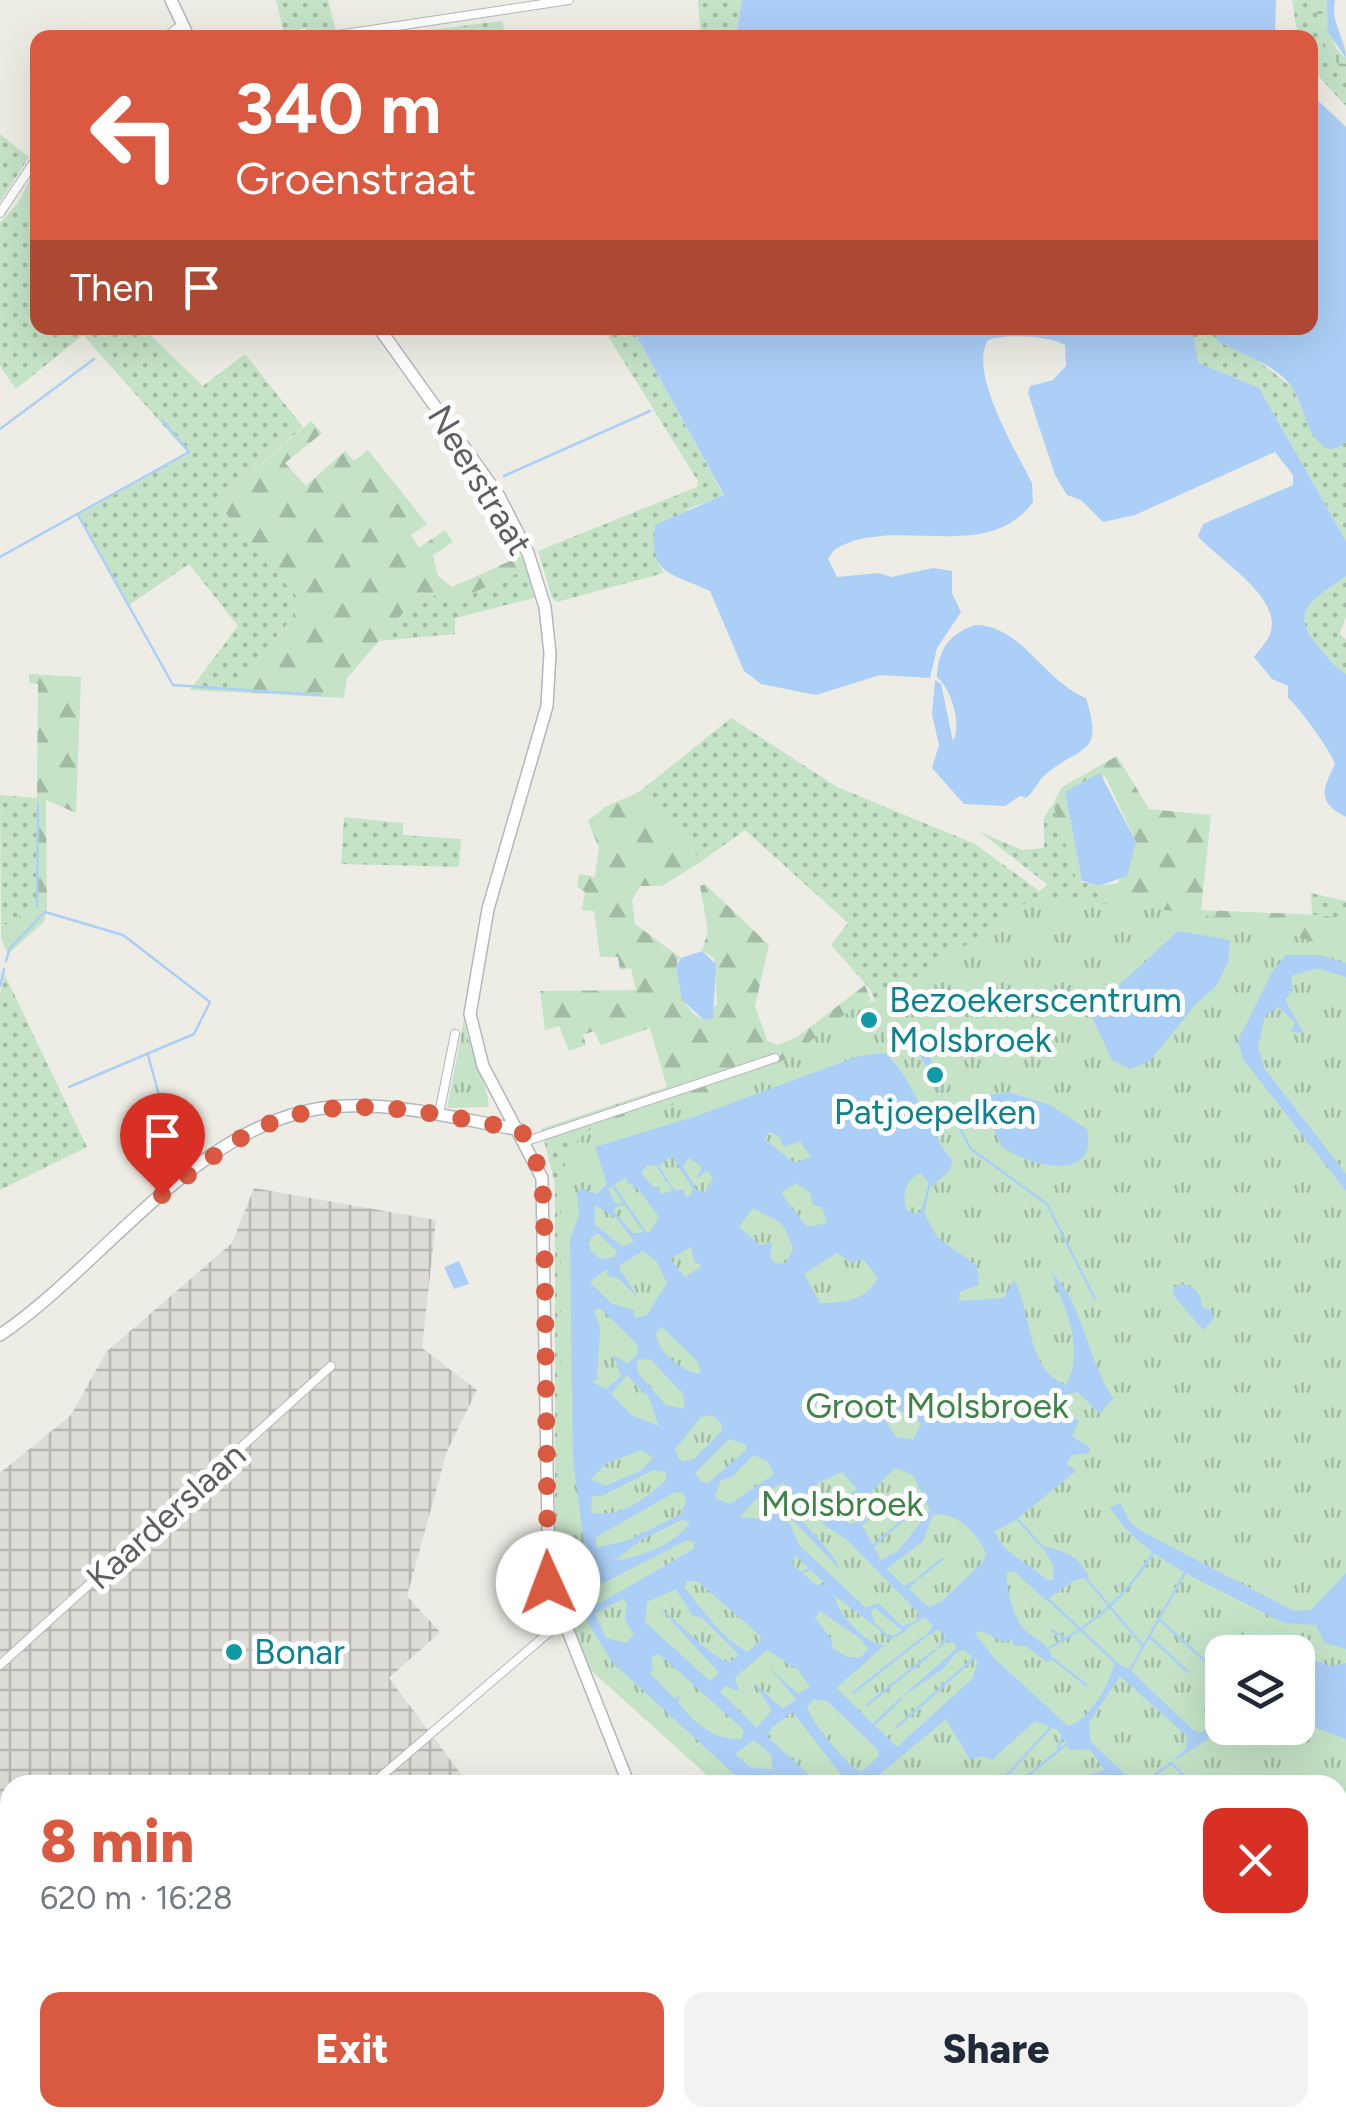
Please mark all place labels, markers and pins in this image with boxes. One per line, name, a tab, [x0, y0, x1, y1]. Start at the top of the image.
place label: Bezoekerscentrum Molsbroek	[889, 979, 1182, 1061]
marker: Bezoekerscentrum Molsbroek	[858, 1009, 880, 1031]
marker: Patjoepelken	[924, 1064, 946, 1086]
place label: Patjoepelken	[834, 1091, 1036, 1133]
pin	[120, 1093, 205, 1196]
place label: Bonar	[254, 1631, 345, 1673]
marker: Bonar	[223, 1641, 245, 1663]

